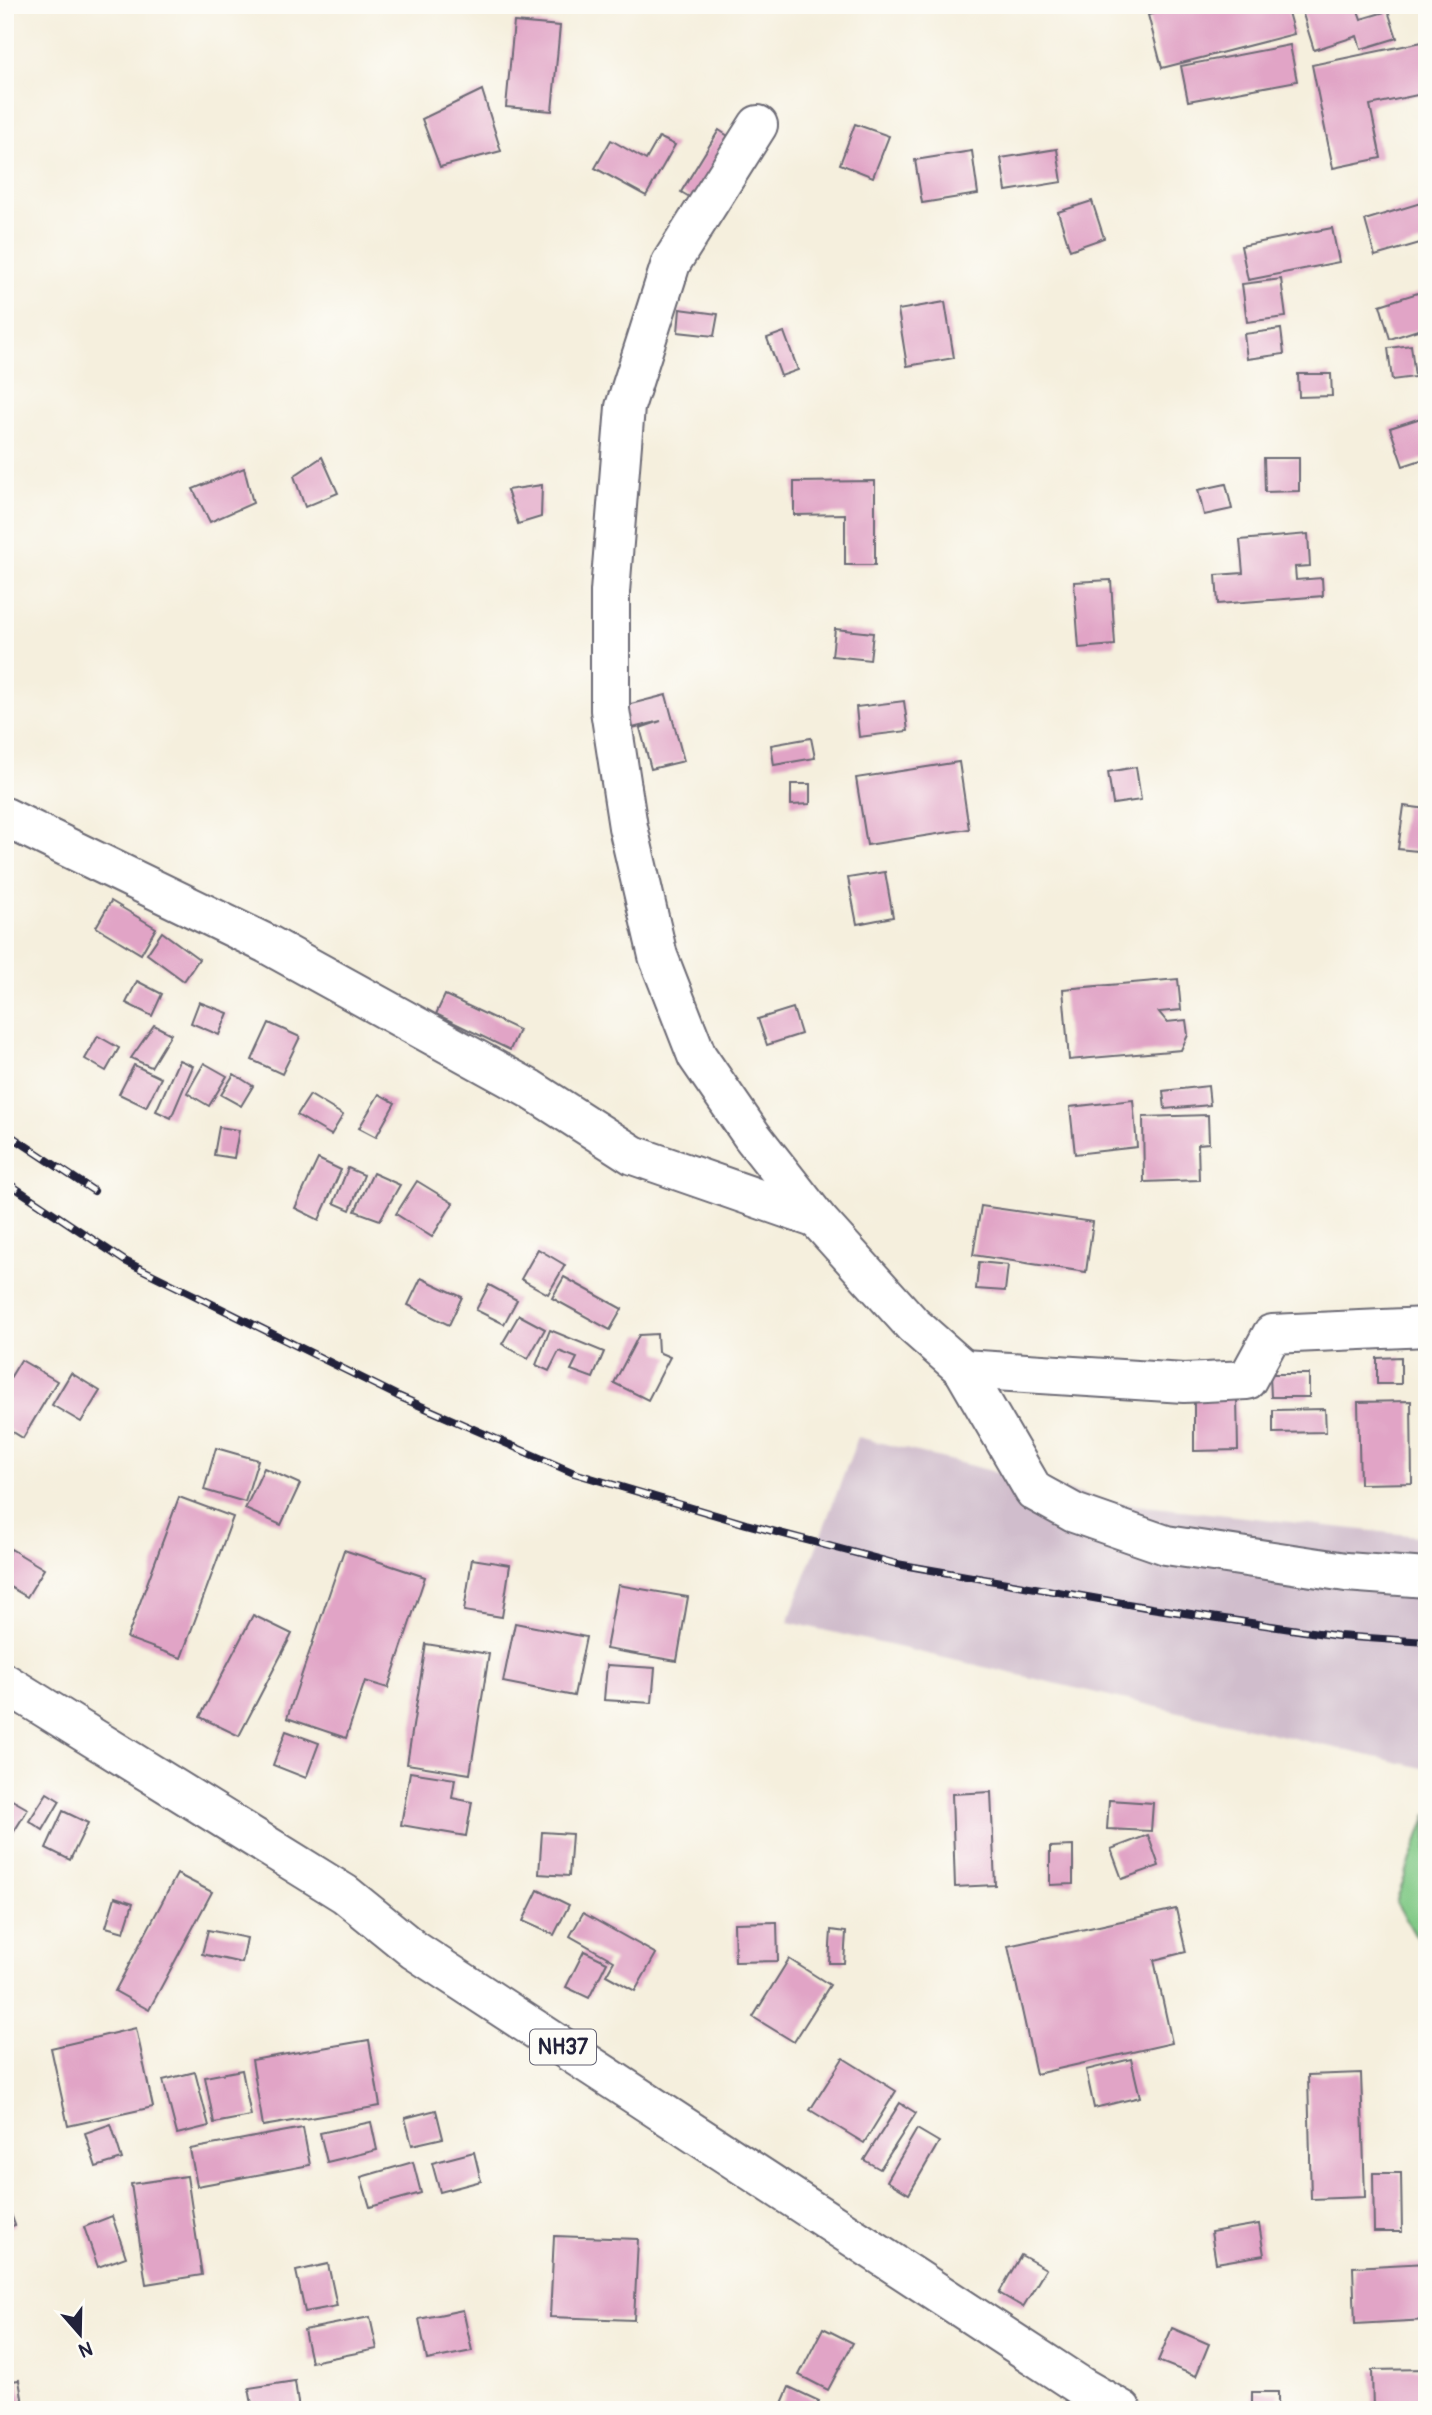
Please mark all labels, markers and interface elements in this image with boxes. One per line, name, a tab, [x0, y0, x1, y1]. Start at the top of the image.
road number: NH37	[530, 2030, 596, 2064]
north arrow	[46, 2300, 116, 2370]
text: N	[75, 2336, 96, 2363]

